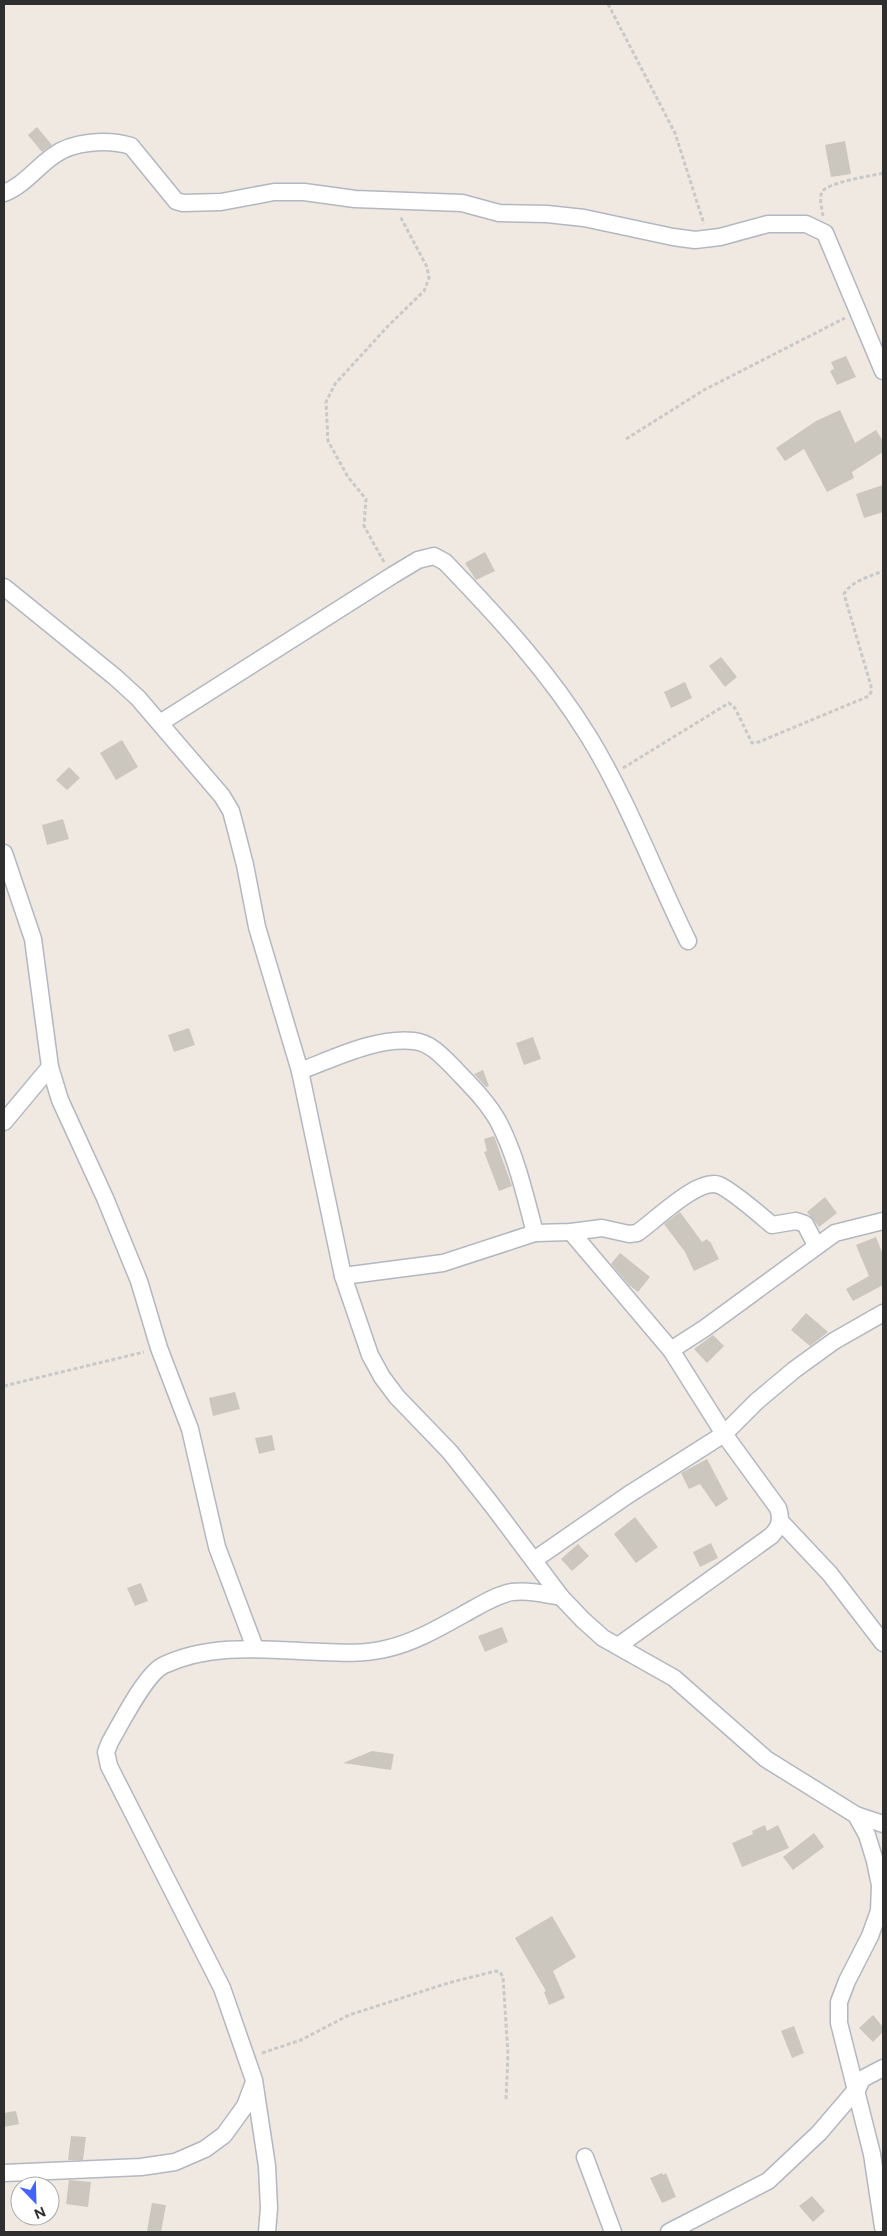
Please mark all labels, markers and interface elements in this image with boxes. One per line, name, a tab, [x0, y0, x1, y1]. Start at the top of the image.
north arrow	[10, 2176, 60, 2226]
text: N	[32, 2203, 48, 2222]

